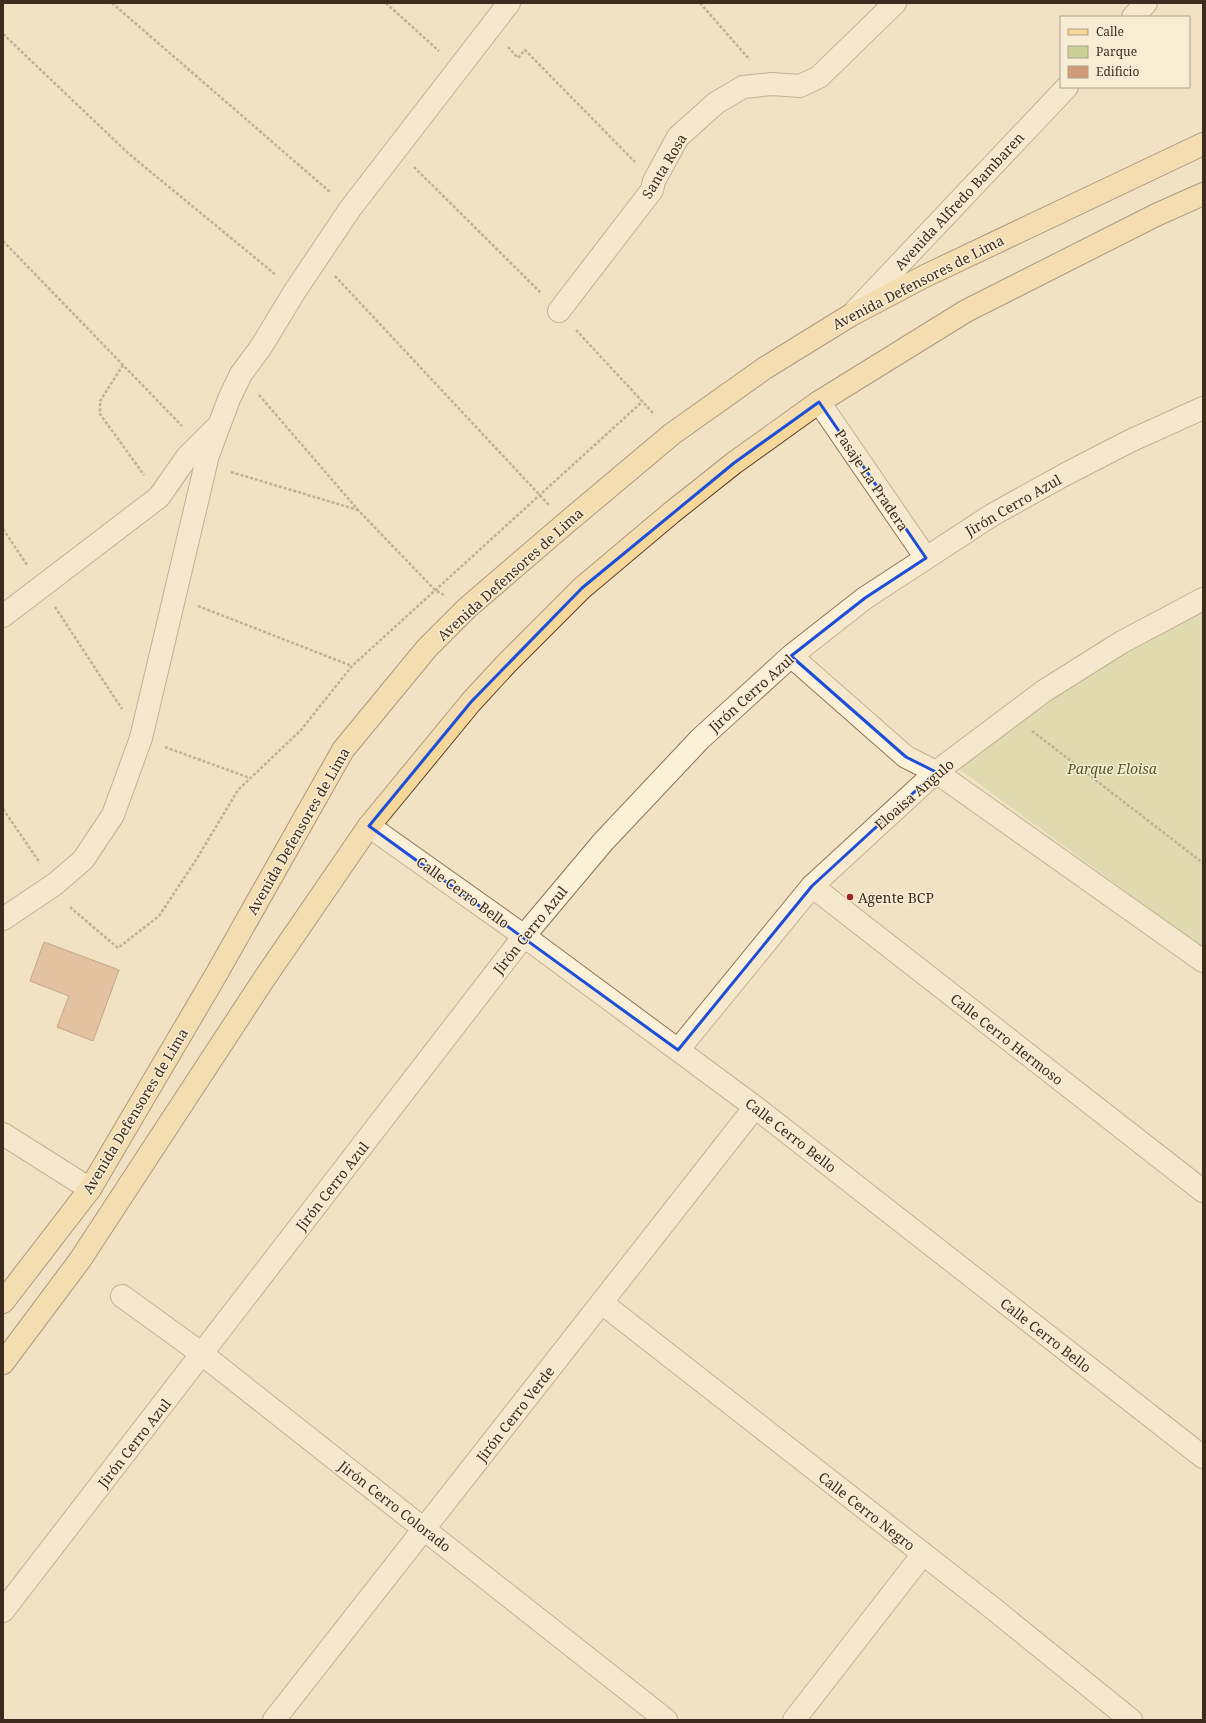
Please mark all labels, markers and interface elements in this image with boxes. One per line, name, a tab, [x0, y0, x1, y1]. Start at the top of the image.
legend	[1060, 16, 1190, 88]
text: Calle	[1096, 23, 1124, 40]
text: Parque	[1096, 43, 1137, 60]
text: Edificio	[1096, 63, 1139, 80]
street label: Avenida Alfredo Bambaren	[890, 128, 1028, 274]
street label: Santa Rosa	[637, 130, 691, 202]
street label: Avenida Defensores de Lima	[829, 230, 1007, 334]
street label: Pasaje La Pradera	[831, 425, 913, 535]
street label: Jirón Cerro Azul	[961, 469, 1065, 541]
street label: Avenida Defensores de Lima	[433, 503, 587, 645]
street label: Jirón Cerro Azul	[704, 649, 798, 737]
street label: Avenida Defensores de Lima	[242, 744, 354, 918]
street label: Eloaisa Angulo	[870, 754, 958, 834]
park label: Parque Eloisa	[1066, 759, 1158, 778]
street label: Calle Cerro Bello	[413, 852, 513, 932]
street label: Jirón Cerro Azul	[488, 882, 572, 979]
place label: Agente BCP	[858, 888, 934, 907]
marker: Agente BCP	[845, 892, 855, 902]
street label: Calle Cerro Hermoso	[947, 989, 1067, 1089]
street label: Avenida Defensores de Lima	[78, 1025, 192, 1197]
street label: Calle Cerro Bello	[742, 1093, 840, 1177]
street label: Jirón Cerro Azul	[291, 1137, 373, 1235]
street label: Calle Cerro Bello	[997, 1293, 1095, 1377]
street label: Jirón Cerro Verde	[471, 1362, 558, 1467]
street label: Jirón Cerro Azul	[93, 1394, 175, 1492]
street label: Jirón Cerro Colorado	[334, 1455, 455, 1556]
street label: Calle Cerro Negro	[815, 1467, 919, 1555]

